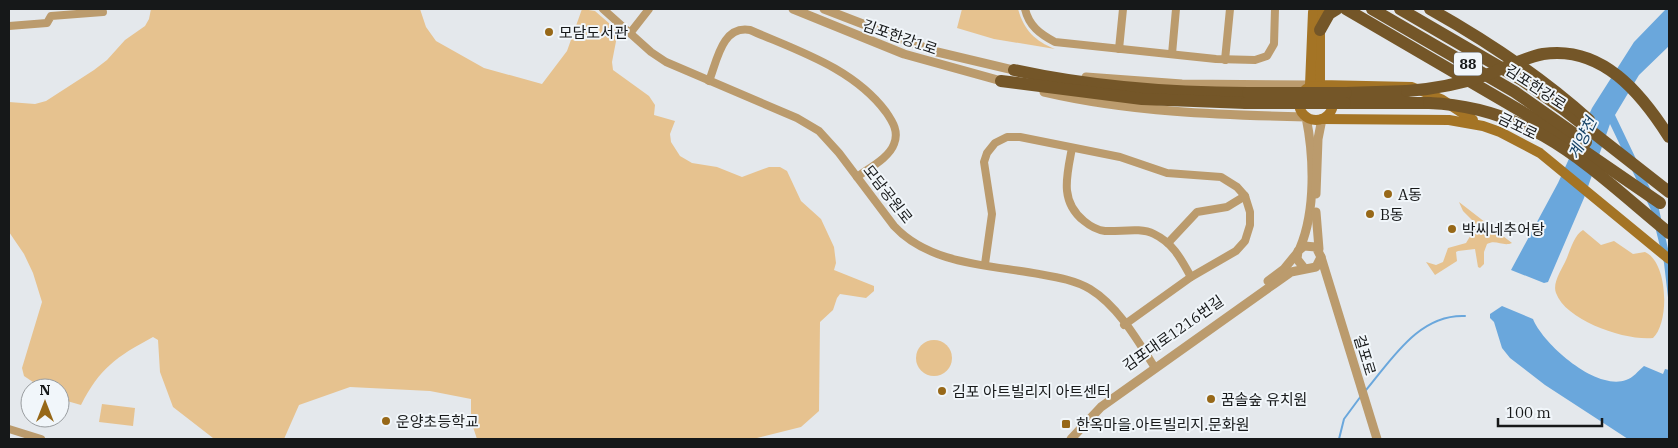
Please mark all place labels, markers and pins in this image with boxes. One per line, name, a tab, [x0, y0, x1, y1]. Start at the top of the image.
place label: 모담도서관	[559, 23, 628, 42]
marker: 모담도서관	[543, 26, 555, 38]
place label: A동	[1398, 185, 1422, 204]
marker: A동	[1382, 188, 1394, 200]
place label: B동	[1380, 205, 1404, 224]
marker: B동	[1364, 208, 1376, 220]
place label: 박씨네추어탕	[1462, 220, 1545, 239]
marker: 박씨네추어탕	[1446, 223, 1458, 235]
place label: 김포 아트빌리지 아트센터	[952, 382, 1111, 401]
marker: 김포 아트빌리지 아트센터	[936, 385, 948, 397]
place label: 꿈솔숲 유치원	[1221, 390, 1307, 409]
marker: 꿈솔숲 유치원	[1205, 393, 1217, 405]
place label: 운양초등학교	[396, 412, 479, 431]
marker: 운양초등학교	[380, 415, 392, 427]
place label: 한옥마을.아트빌리지.문화원	[1076, 415, 1250, 434]
marker: 한옥마을.아트빌리지.문화원	[1060, 418, 1072, 430]

